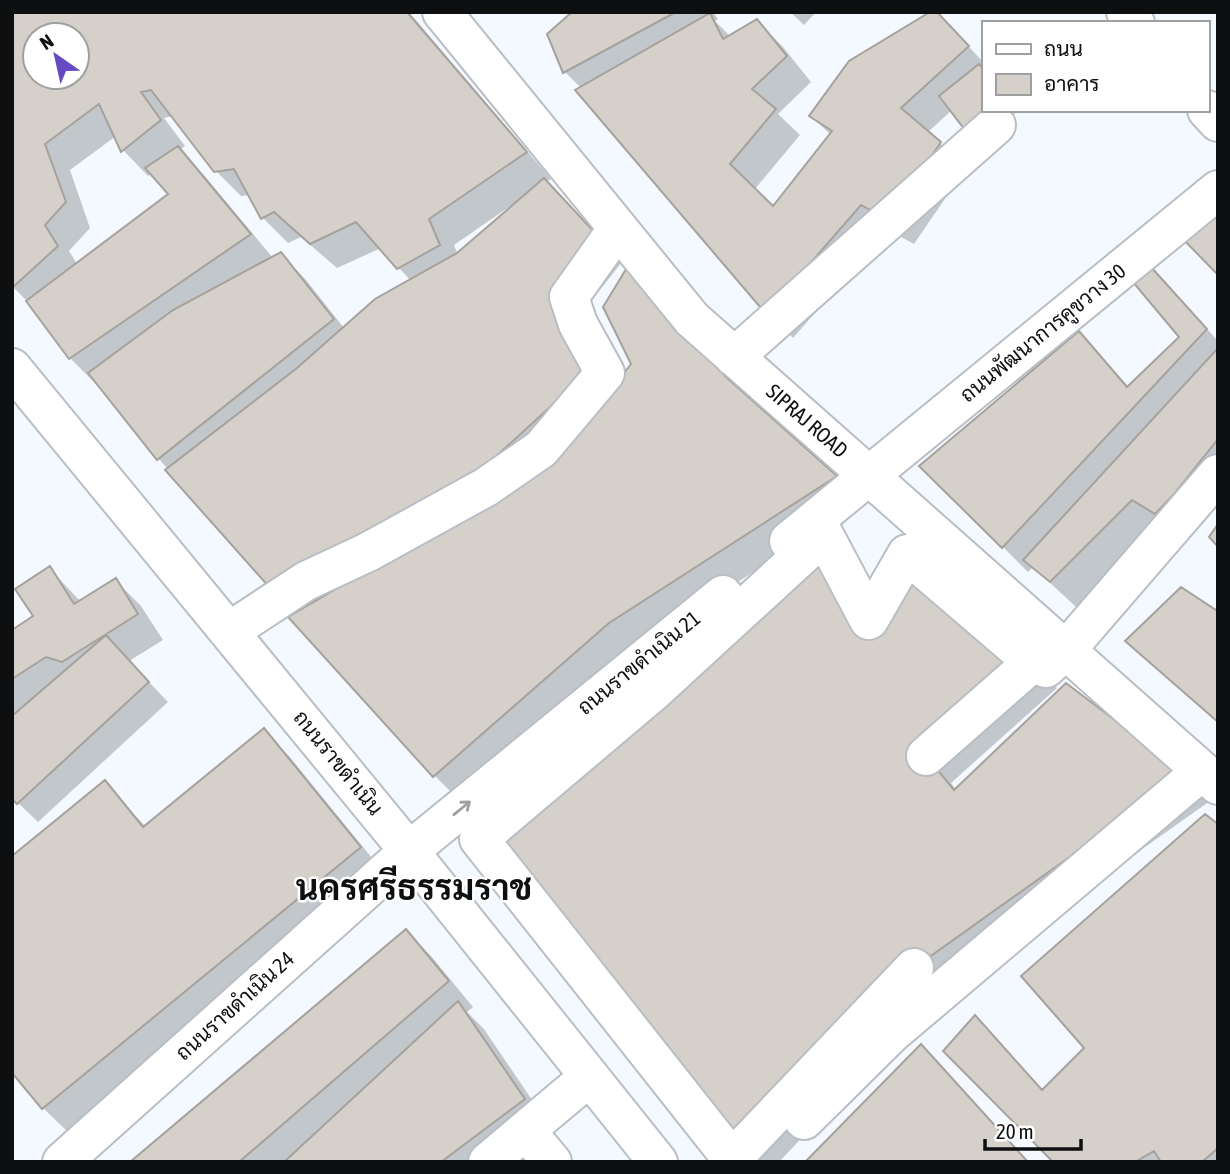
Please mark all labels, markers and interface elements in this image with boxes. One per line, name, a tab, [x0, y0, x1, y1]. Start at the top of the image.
north arrow	[21, 21, 91, 91]
legend	[982, 21, 1209, 112]
text: N	[36, 30, 57, 54]
text: ถนน	[1044, 36, 1083, 60]
text: อาคาร	[1044, 71, 1100, 95]
street label: ถนนพัฒนาการคูขวาง 30	[955, 258, 1132, 409]
street label: SIPRAJ ROAD	[762, 379, 853, 462]
street label: ถนนราขดำเนิน 21	[572, 606, 704, 719]
street label: ถนนราขดำเนิน	[289, 705, 388, 820]
one-way arrow	[453, 800, 471, 815]
district label: นครศรีธรรมราช	[296, 865, 532, 907]
street label: ถนนราขดำเนิน 24	[170, 946, 298, 1064]
scale bar	[985, 1108, 1081, 1152]
text: 20 m	[996, 1119, 1034, 1143]

